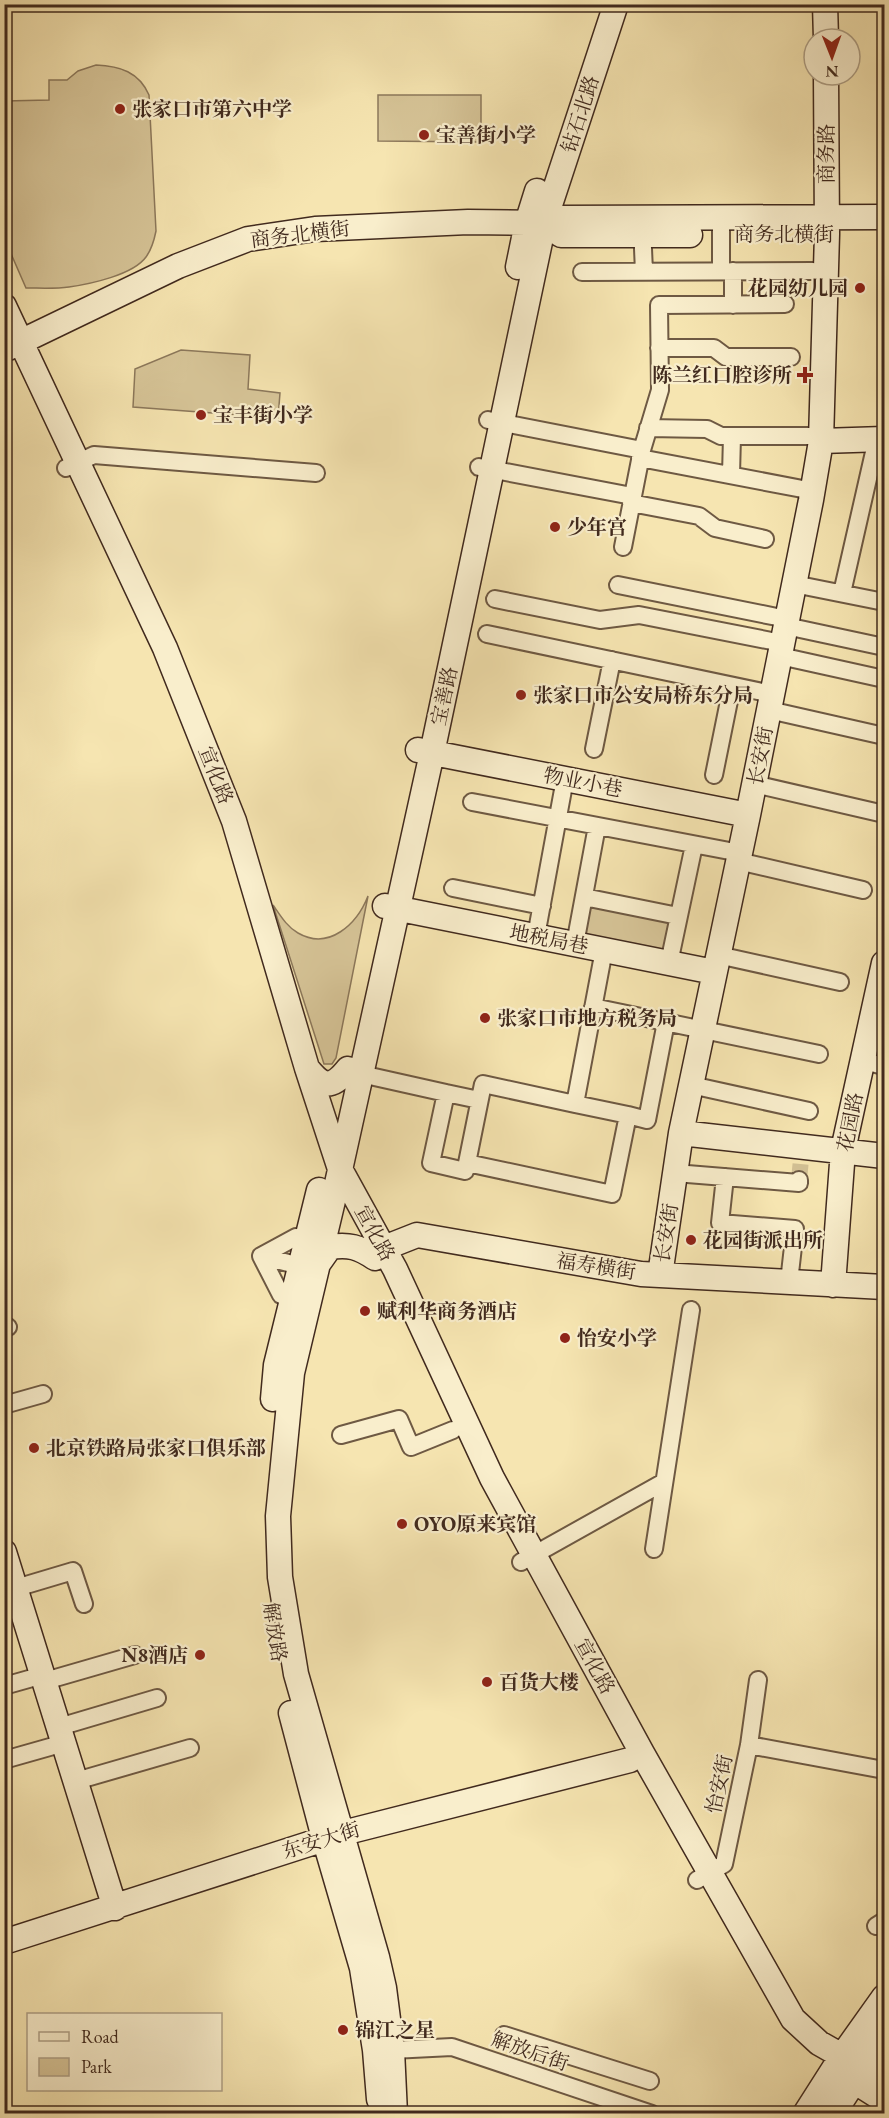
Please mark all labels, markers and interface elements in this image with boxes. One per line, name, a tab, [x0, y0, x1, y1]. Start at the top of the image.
north arrow	[802, 27, 862, 87]
text: N	[826, 61, 839, 82]
street label: 钻石北路	[555, 72, 605, 156]
place label: 张家口市第六中学	[132, 96, 292, 122]
marker: 张家口市第六中学	[113, 102, 127, 116]
place label: 宝善街小学	[436, 122, 536, 148]
street label: 商务路	[813, 124, 839, 184]
marker: 宝善街小学	[417, 128, 431, 142]
street label: 商务北横街	[249, 215, 351, 253]
street label: 商务北横街	[734, 221, 834, 247]
place label: 花园幼儿园	[748, 275, 848, 301]
marker: 花园幼儿园	[853, 281, 867, 295]
place label: 陈兰红口腔诊所	[652, 362, 792, 388]
marker: 陈兰红口腔诊所	[796, 366, 814, 384]
place label: 宝丰街小学	[213, 402, 313, 428]
marker: 宝丰街小学	[194, 408, 208, 422]
place label: 少年宫	[567, 514, 627, 540]
marker: 少年宫	[548, 520, 562, 534]
street label: 宝善路	[425, 664, 463, 728]
place label: 张家口市公安局桥东分局	[533, 682, 753, 708]
marker: 张家口市公安局桥东分局	[514, 688, 528, 702]
street label: 长安街	[742, 724, 778, 788]
street label: 宣化路	[193, 742, 239, 808]
street label: 物业小巷	[541, 762, 625, 802]
street label: 地税局巷	[507, 919, 591, 959]
place label: 张家口市地方税务局	[497, 1005, 677, 1031]
marker: 张家口市地方税务局	[478, 1011, 492, 1025]
street label: 花园路	[832, 1090, 868, 1154]
street label: 宣化路	[349, 1200, 401, 1266]
street label: 长安街	[648, 1201, 684, 1265]
place label: 花园街派出所	[703, 1227, 823, 1253]
marker: 花园街派出所	[684, 1233, 698, 1247]
street label: 福寿横街	[554, 1247, 638, 1285]
place label: 赋利华商务酒店	[377, 1298, 517, 1324]
marker: 赋利华商务酒店	[358, 1304, 372, 1318]
place label: 怡安小学	[577, 1325, 657, 1351]
marker: 怡安小学	[558, 1331, 572, 1345]
place label: 北京铁路局张家口俱乐部	[46, 1435, 266, 1461]
marker: 北京铁路局张家口俱乐部	[27, 1441, 41, 1455]
place label: OYO原来宾馆	[414, 1511, 536, 1537]
marker: OYO原来宾馆	[395, 1517, 409, 1531]
street label: 解放路	[257, 1600, 293, 1664]
street label: 宣化路	[569, 1633, 621, 1699]
place label: N8酒店	[121, 1642, 188, 1668]
marker: N8酒店	[193, 1648, 207, 1662]
place label: 百货大楼	[499, 1669, 579, 1695]
marker: 百货大楼	[480, 1675, 494, 1689]
street label: 怡安街	[700, 1752, 738, 1816]
street label: 东安大街	[279, 1816, 363, 1864]
legend	[27, 2013, 222, 2091]
place label: 锦江之星	[355, 2017, 435, 2043]
marker: 锦江之星	[336, 2023, 350, 2037]
text: Road	[81, 2025, 120, 2048]
street label: 解放后街	[488, 2026, 572, 2076]
text: Park	[81, 2055, 112, 2078]

